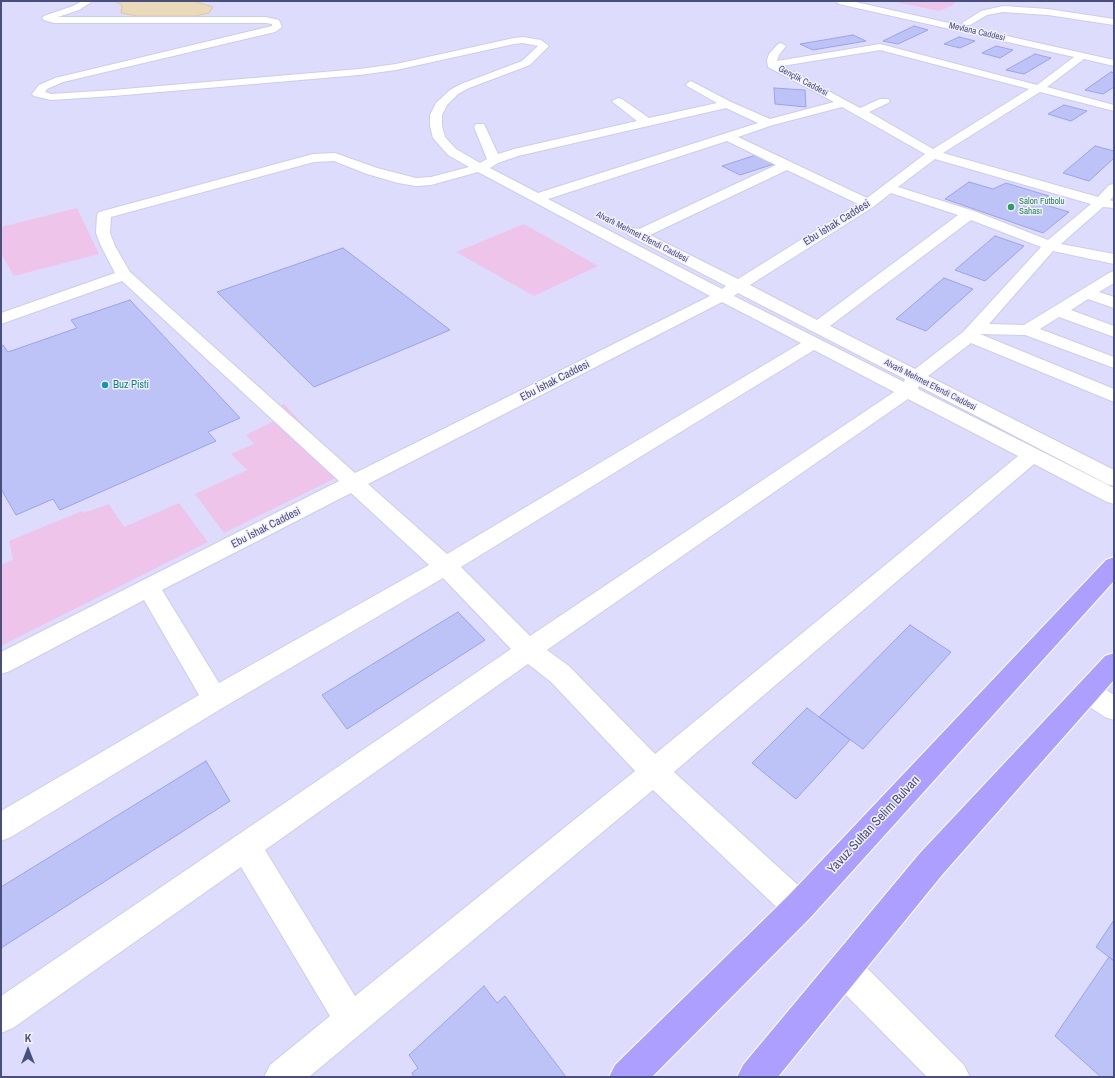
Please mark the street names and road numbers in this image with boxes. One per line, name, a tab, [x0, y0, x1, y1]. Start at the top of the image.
street label: Mevlana Caddesi	[948, 20, 1006, 44]
street label: Gençlik Caddesi	[776, 63, 830, 99]
street label: Ebu İshak Caddesi	[801, 197, 873, 249]
street label: Alvarlı Mehmet Efendi Caddesi	[594, 209, 690, 265]
street label: Alvarlı Mehmet Efendi Caddesi	[882, 357, 978, 413]
street label: Ebu İshak Caddesi	[518, 358, 592, 404]
street label: Ebu İshak Caddesi	[229, 505, 303, 551]
street label: Yavuz Sultan Selim Bulvarı	[825, 773, 923, 877]

